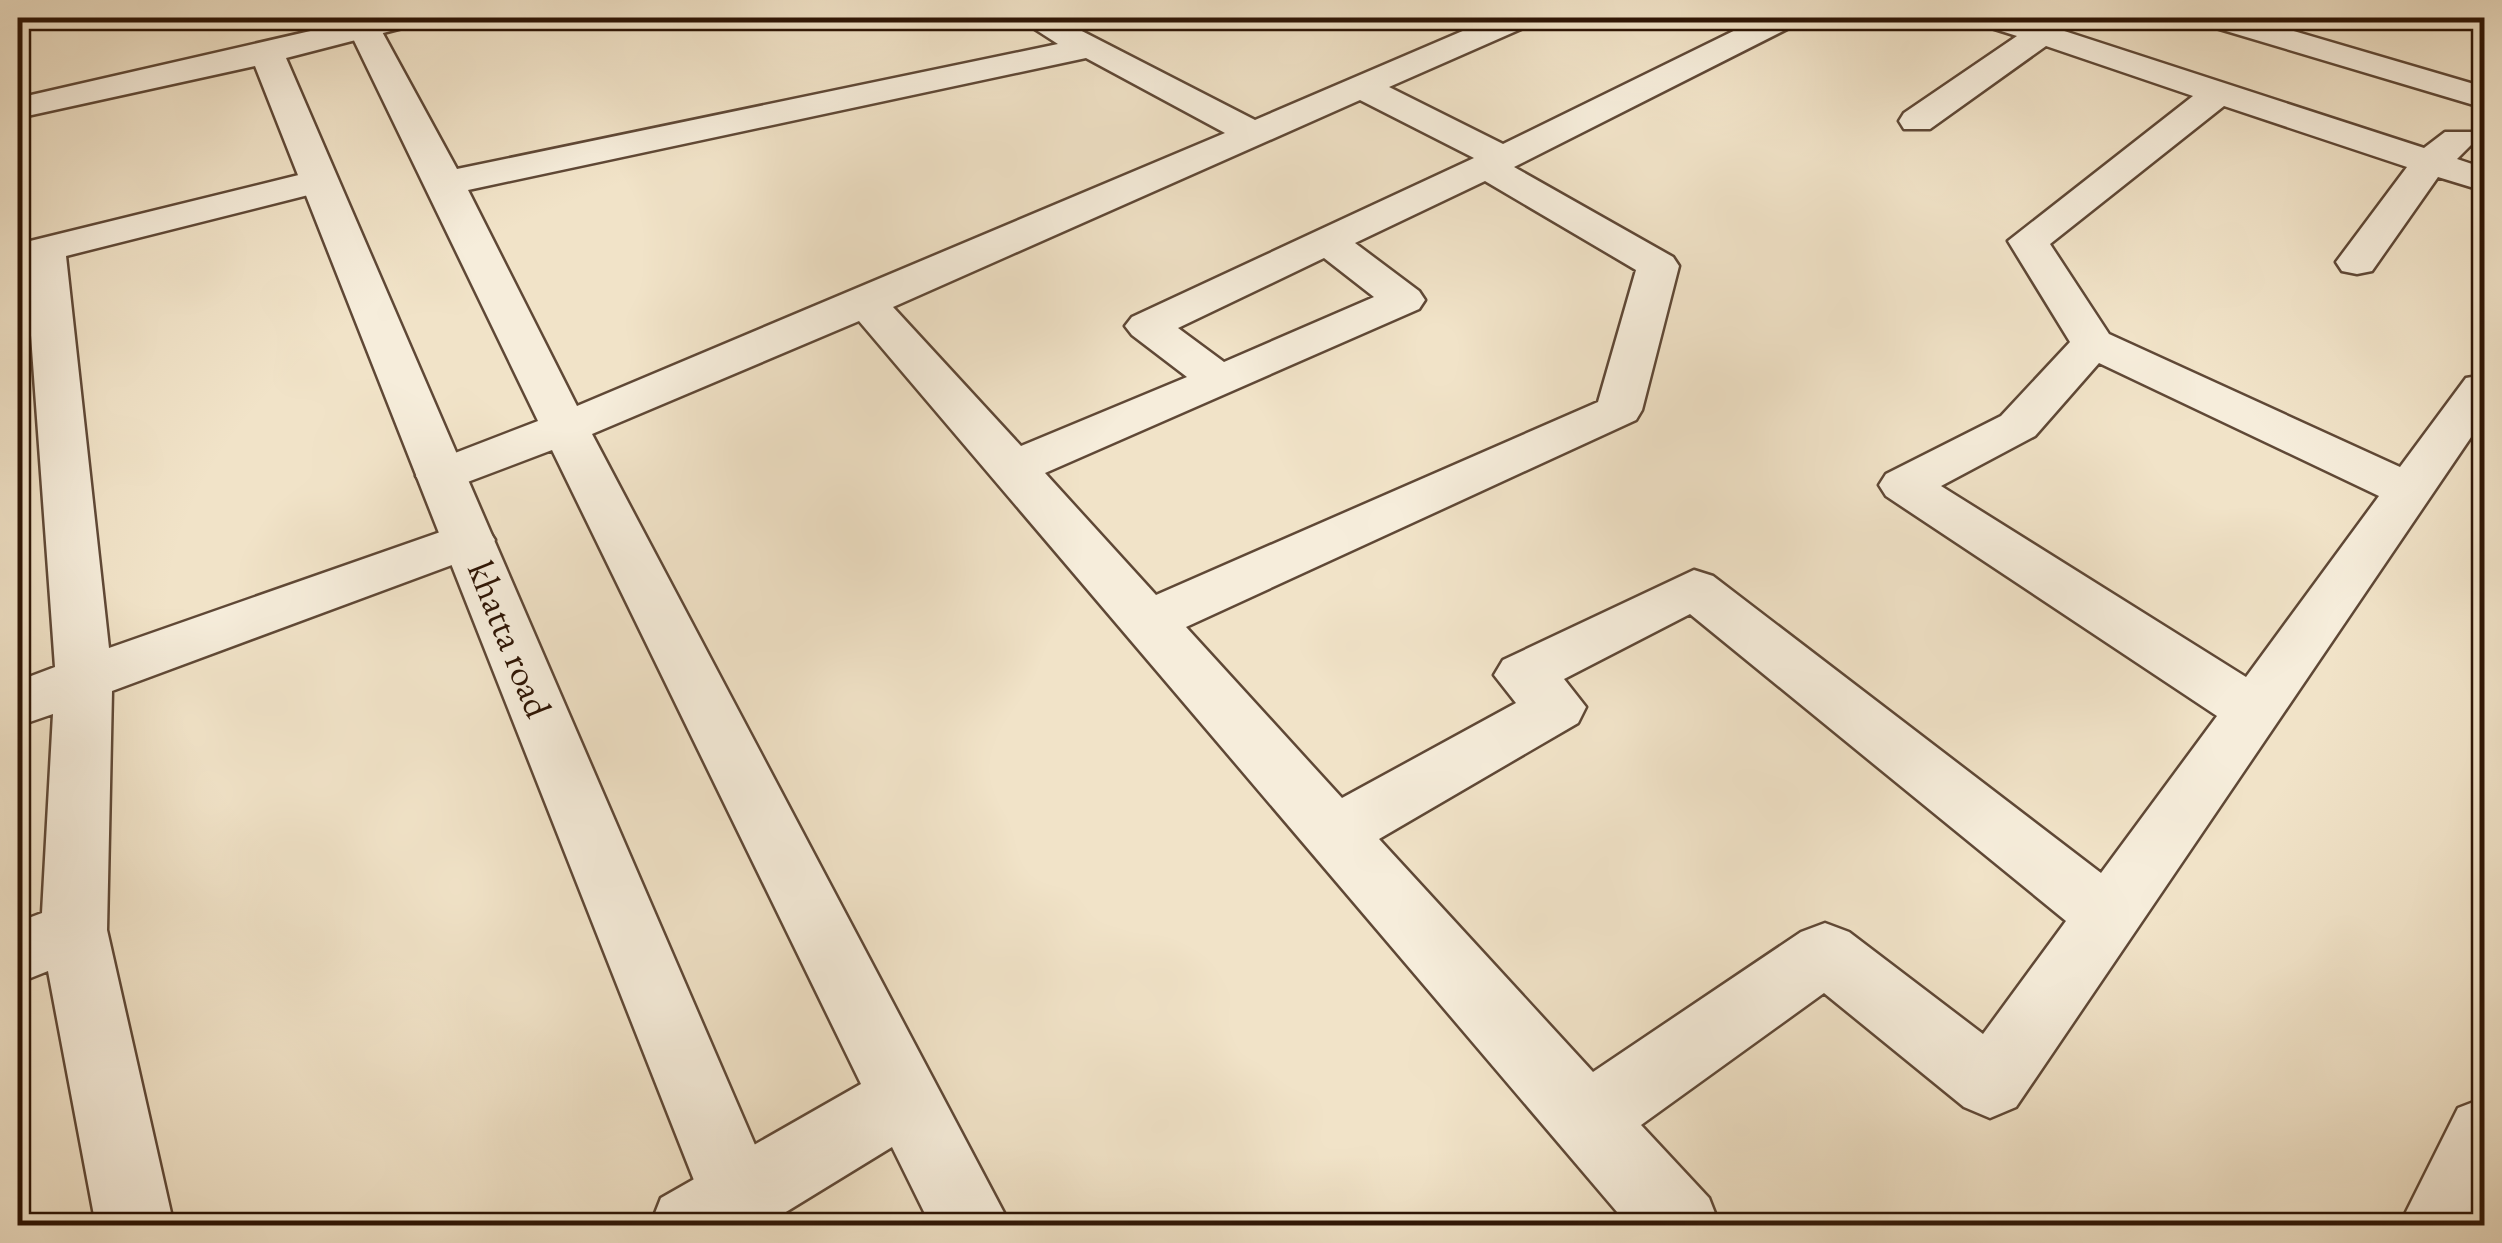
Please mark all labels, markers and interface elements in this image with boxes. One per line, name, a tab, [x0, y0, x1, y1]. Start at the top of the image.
street label: khatta road	[457, 553, 564, 725]

